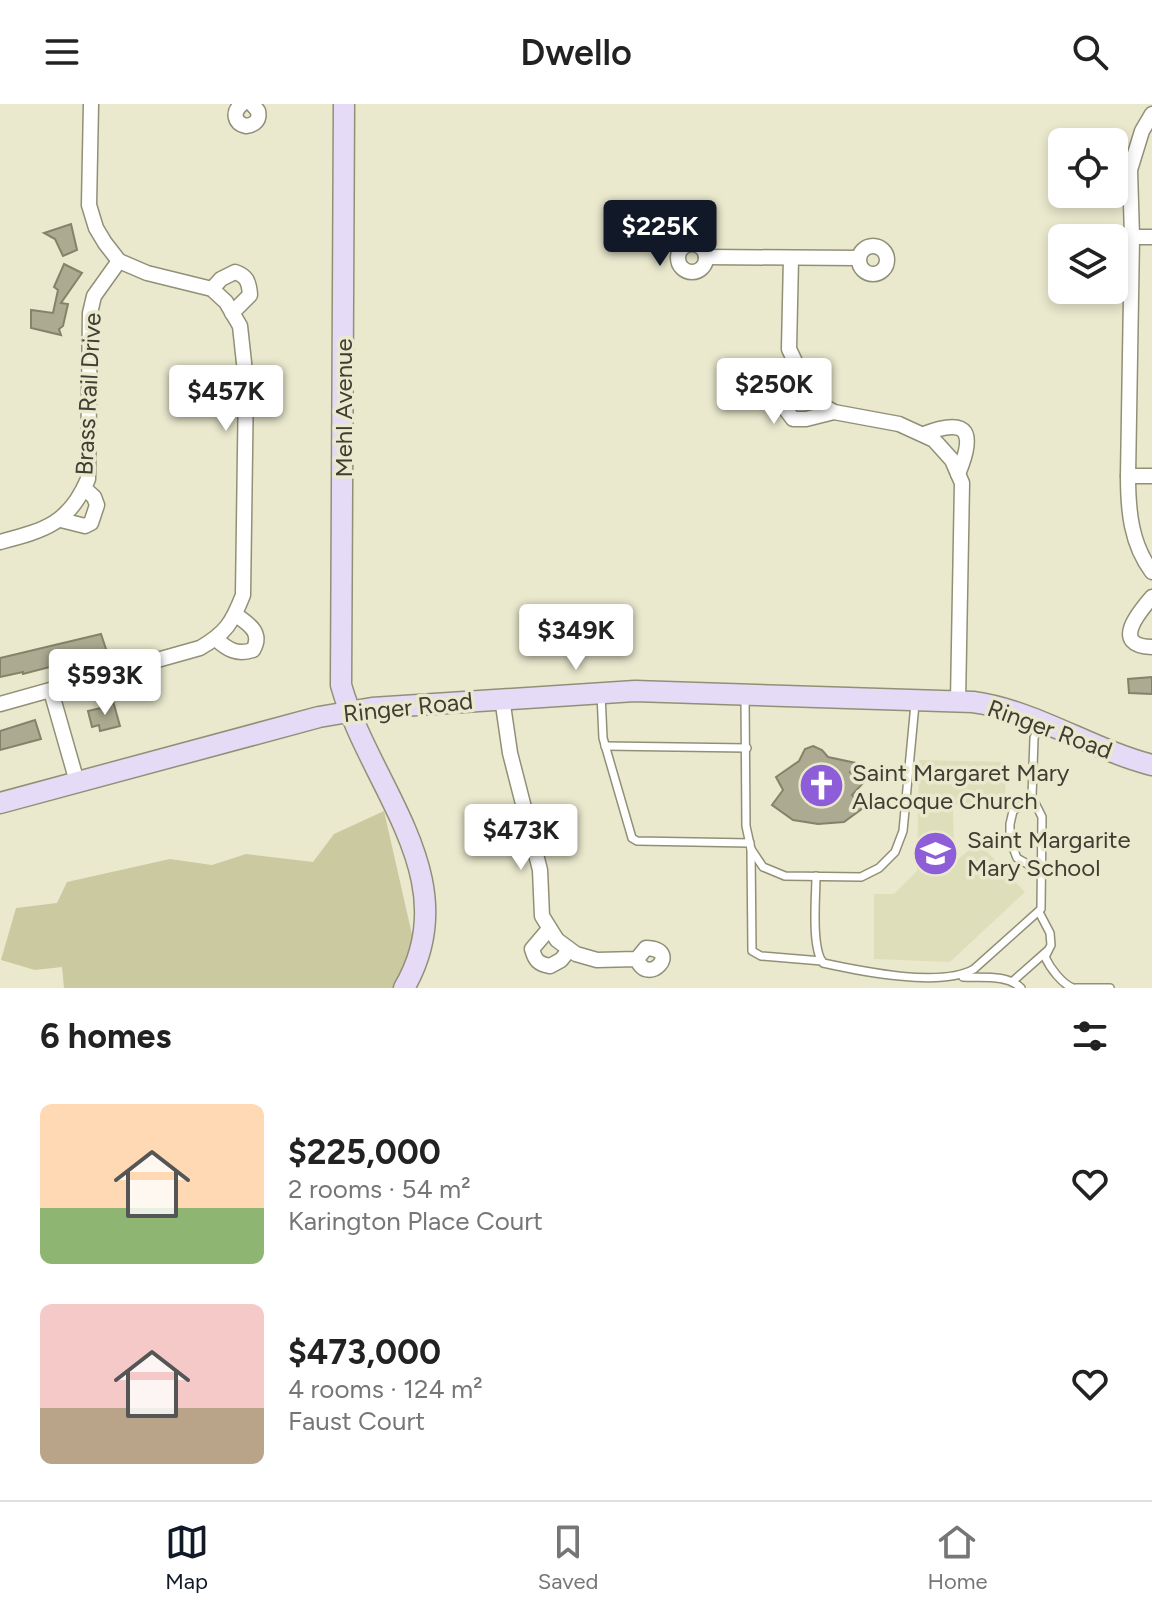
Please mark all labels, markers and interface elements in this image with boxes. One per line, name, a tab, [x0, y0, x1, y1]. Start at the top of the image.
icon: menu	[40, 30, 84, 74]
icon: search	[1068, 30, 1112, 74]
text: Dwello	[520, 31, 632, 74]
map controls	[1048, 128, 1128, 304]
button: locate	[1048, 128, 1128, 208]
pin: $225K	[604, 200, 716, 268]
text: $225K	[622, 210, 698, 242]
button: layers	[1048, 224, 1128, 304]
street label: Brass Rail Drive	[69, 312, 107, 476]
street label: Mehl Avenue	[329, 338, 358, 478]
pin: $250K	[718, 358, 830, 426]
pin: $457K	[170, 365, 282, 433]
text: $250K	[735, 368, 813, 400]
text: $457K	[187, 375, 265, 407]
pin: $349K	[520, 604, 632, 672]
text: $349K	[537, 614, 615, 646]
pin: $593K	[49, 649, 161, 717]
text: $593K	[67, 659, 143, 691]
street label: Ringer Road	[342, 686, 474, 728]
street label: Ringer Road	[984, 693, 1116, 765]
place label: Saint Margaret Mary Alacoque Church	[852, 758, 1070, 815]
church icon: Saint Margaret Mary Alacoque Church	[797, 762, 845, 810]
pin: $473K	[465, 804, 577, 872]
text: $473K	[482, 814, 560, 846]
place label: Saint Margarite Mary School	[967, 825, 1131, 882]
school or university icon: Saint Margarite Mary School	[912, 829, 960, 877]
icon: filters	[1068, 1014, 1112, 1058]
text: 6 homes	[40, 1016, 171, 1057]
text: $225,000	[288, 1132, 441, 1173]
icon: home	[104, 1136, 200, 1232]
icon: heart	[1068, 1162, 1112, 1206]
text: 2 rooms · 54 m²	[288, 1173, 471, 1205]
text: Karington Place Court	[288, 1205, 543, 1237]
text: $473,000	[288, 1332, 441, 1373]
icon: home	[104, 1336, 200, 1432]
icon: heart	[1068, 1362, 1112, 1406]
text: 4 rooms · 124 m²	[288, 1373, 483, 1405]
text: Faust Court	[288, 1405, 425, 1437]
tab: Map	[165, 1520, 209, 1595]
tab: Saved	[538, 1520, 598, 1595]
tab: Home	[927, 1520, 987, 1595]

